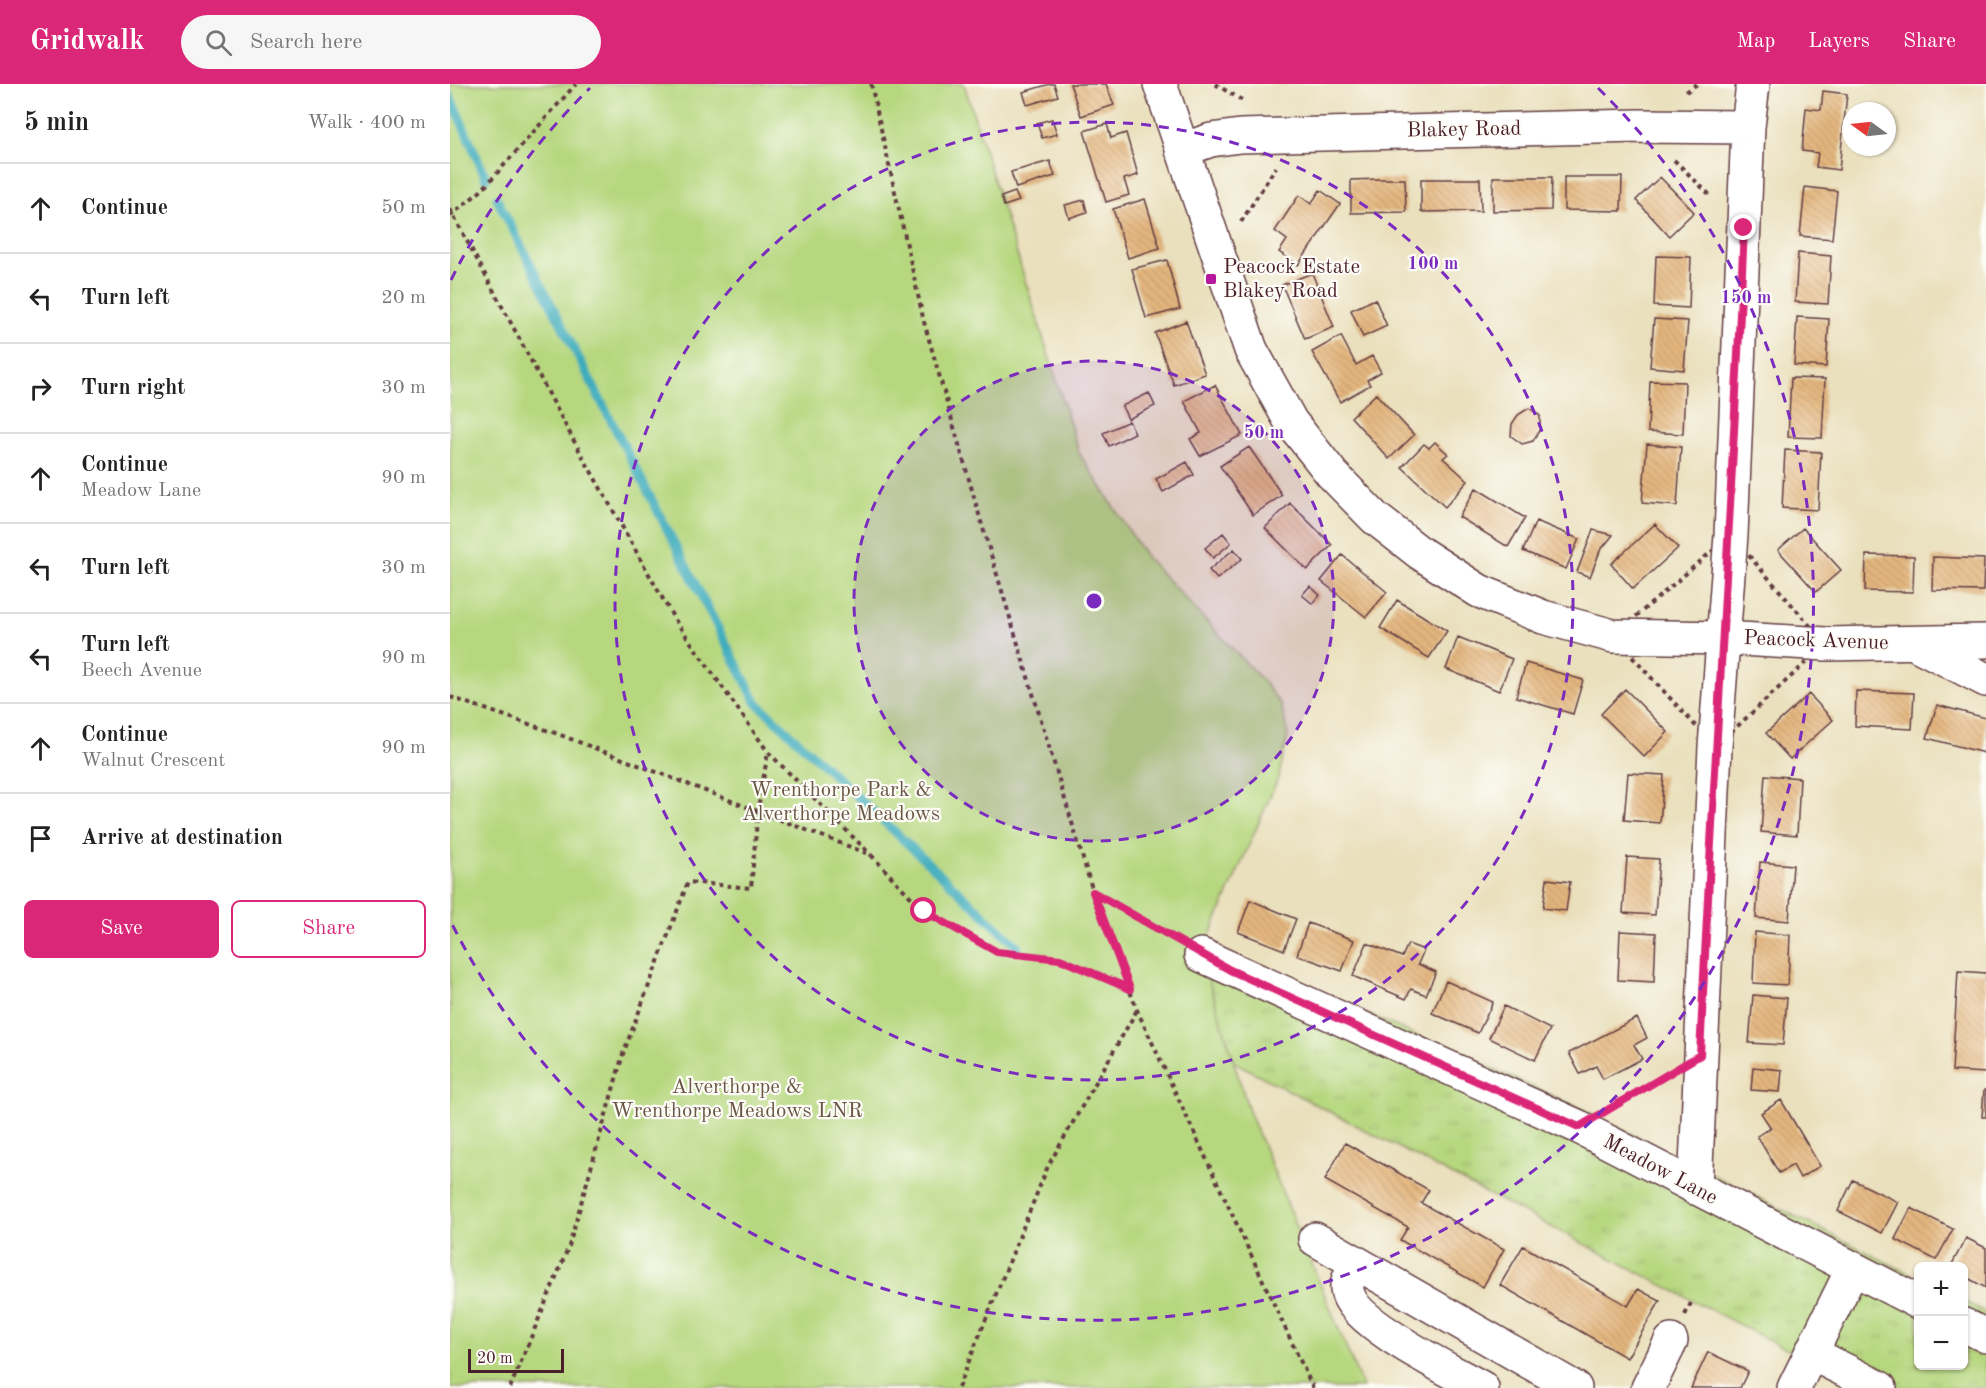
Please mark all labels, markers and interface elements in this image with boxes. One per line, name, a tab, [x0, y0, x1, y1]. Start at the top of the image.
search box	[181, 15, 601, 69]
icon: search	[202, 26, 235, 59]
text: Gridwalk	[30, 28, 145, 56]
text: Search here	[250, 31, 362, 53]
text: Map	[1736, 31, 1775, 52]
text: Layers	[1808, 31, 1870, 52]
text: Share	[1903, 31, 1956, 52]
north arrow	[1842, 102, 1896, 156]
text: 5 min	[24, 110, 89, 136]
text: Walk · 400 m	[307, 113, 426, 133]
street label: Blakey Road	[1406, 118, 1522, 142]
icon: ahead	[24, 192, 57, 225]
text: Continue	[81, 197, 168, 219]
text: 50 m	[381, 198, 426, 218]
route end	[1730, 214, 1756, 240]
text: 100 m	[1408, 255, 1458, 273]
place label: Peacock Estate Blakey Road	[1223, 257, 1360, 302]
marker: Peacock Estate Blakey Road	[1204, 272, 1218, 286]
icon: left	[24, 282, 57, 315]
text: Turn left	[81, 287, 170, 309]
text: 20 m	[381, 288, 426, 308]
text: 150 m	[1721, 289, 1771, 307]
icon: right	[24, 372, 57, 405]
text: Turn right	[81, 377, 185, 399]
text: 30 m	[381, 378, 426, 398]
text: 50 m	[1244, 424, 1284, 442]
text: Continue	[81, 454, 168, 476]
icon: ahead	[24, 462, 57, 495]
text: 90 m	[381, 468, 426, 488]
text: Meadow Lane	[81, 481, 201, 501]
icon: left	[24, 552, 57, 585]
text: Turn left	[81, 557, 170, 579]
text: 30 m	[381, 558, 426, 578]
centre of rings	[1084, 591, 1104, 611]
street label: Peacock Avenue	[1743, 628, 1889, 654]
text: Turn left	[81, 634, 170, 656]
icon: left	[24, 642, 57, 675]
text: 90 m	[381, 648, 426, 668]
text: Beech Avenue	[81, 661, 202, 681]
text: Continue	[81, 724, 168, 746]
icon: ahead	[24, 732, 57, 765]
text: 90 m	[381, 738, 426, 758]
text: Walnut Crescent	[81, 751, 225, 771]
park label: Wrenthorpe Park & Alverthorpe Meadows	[742, 780, 940, 825]
icon: arrive	[24, 822, 57, 855]
text: Arrive at destination	[81, 827, 283, 849]
route start	[910, 897, 936, 923]
button: Save	[24, 900, 219, 958]
button: Share	[231, 900, 426, 958]
park label: Alverthorpe & Wrenthorpe Meadows LNR	[611, 1077, 863, 1122]
street label: Meadow Lane	[1599, 1131, 1721, 1209]
map controls	[1914, 1262, 1968, 1370]
button: +	[1914, 1262, 1968, 1316]
button: −	[1914, 1316, 1968, 1370]
scale bar	[468, 1346, 564, 1374]
text: 20 m	[477, 1351, 513, 1367]

